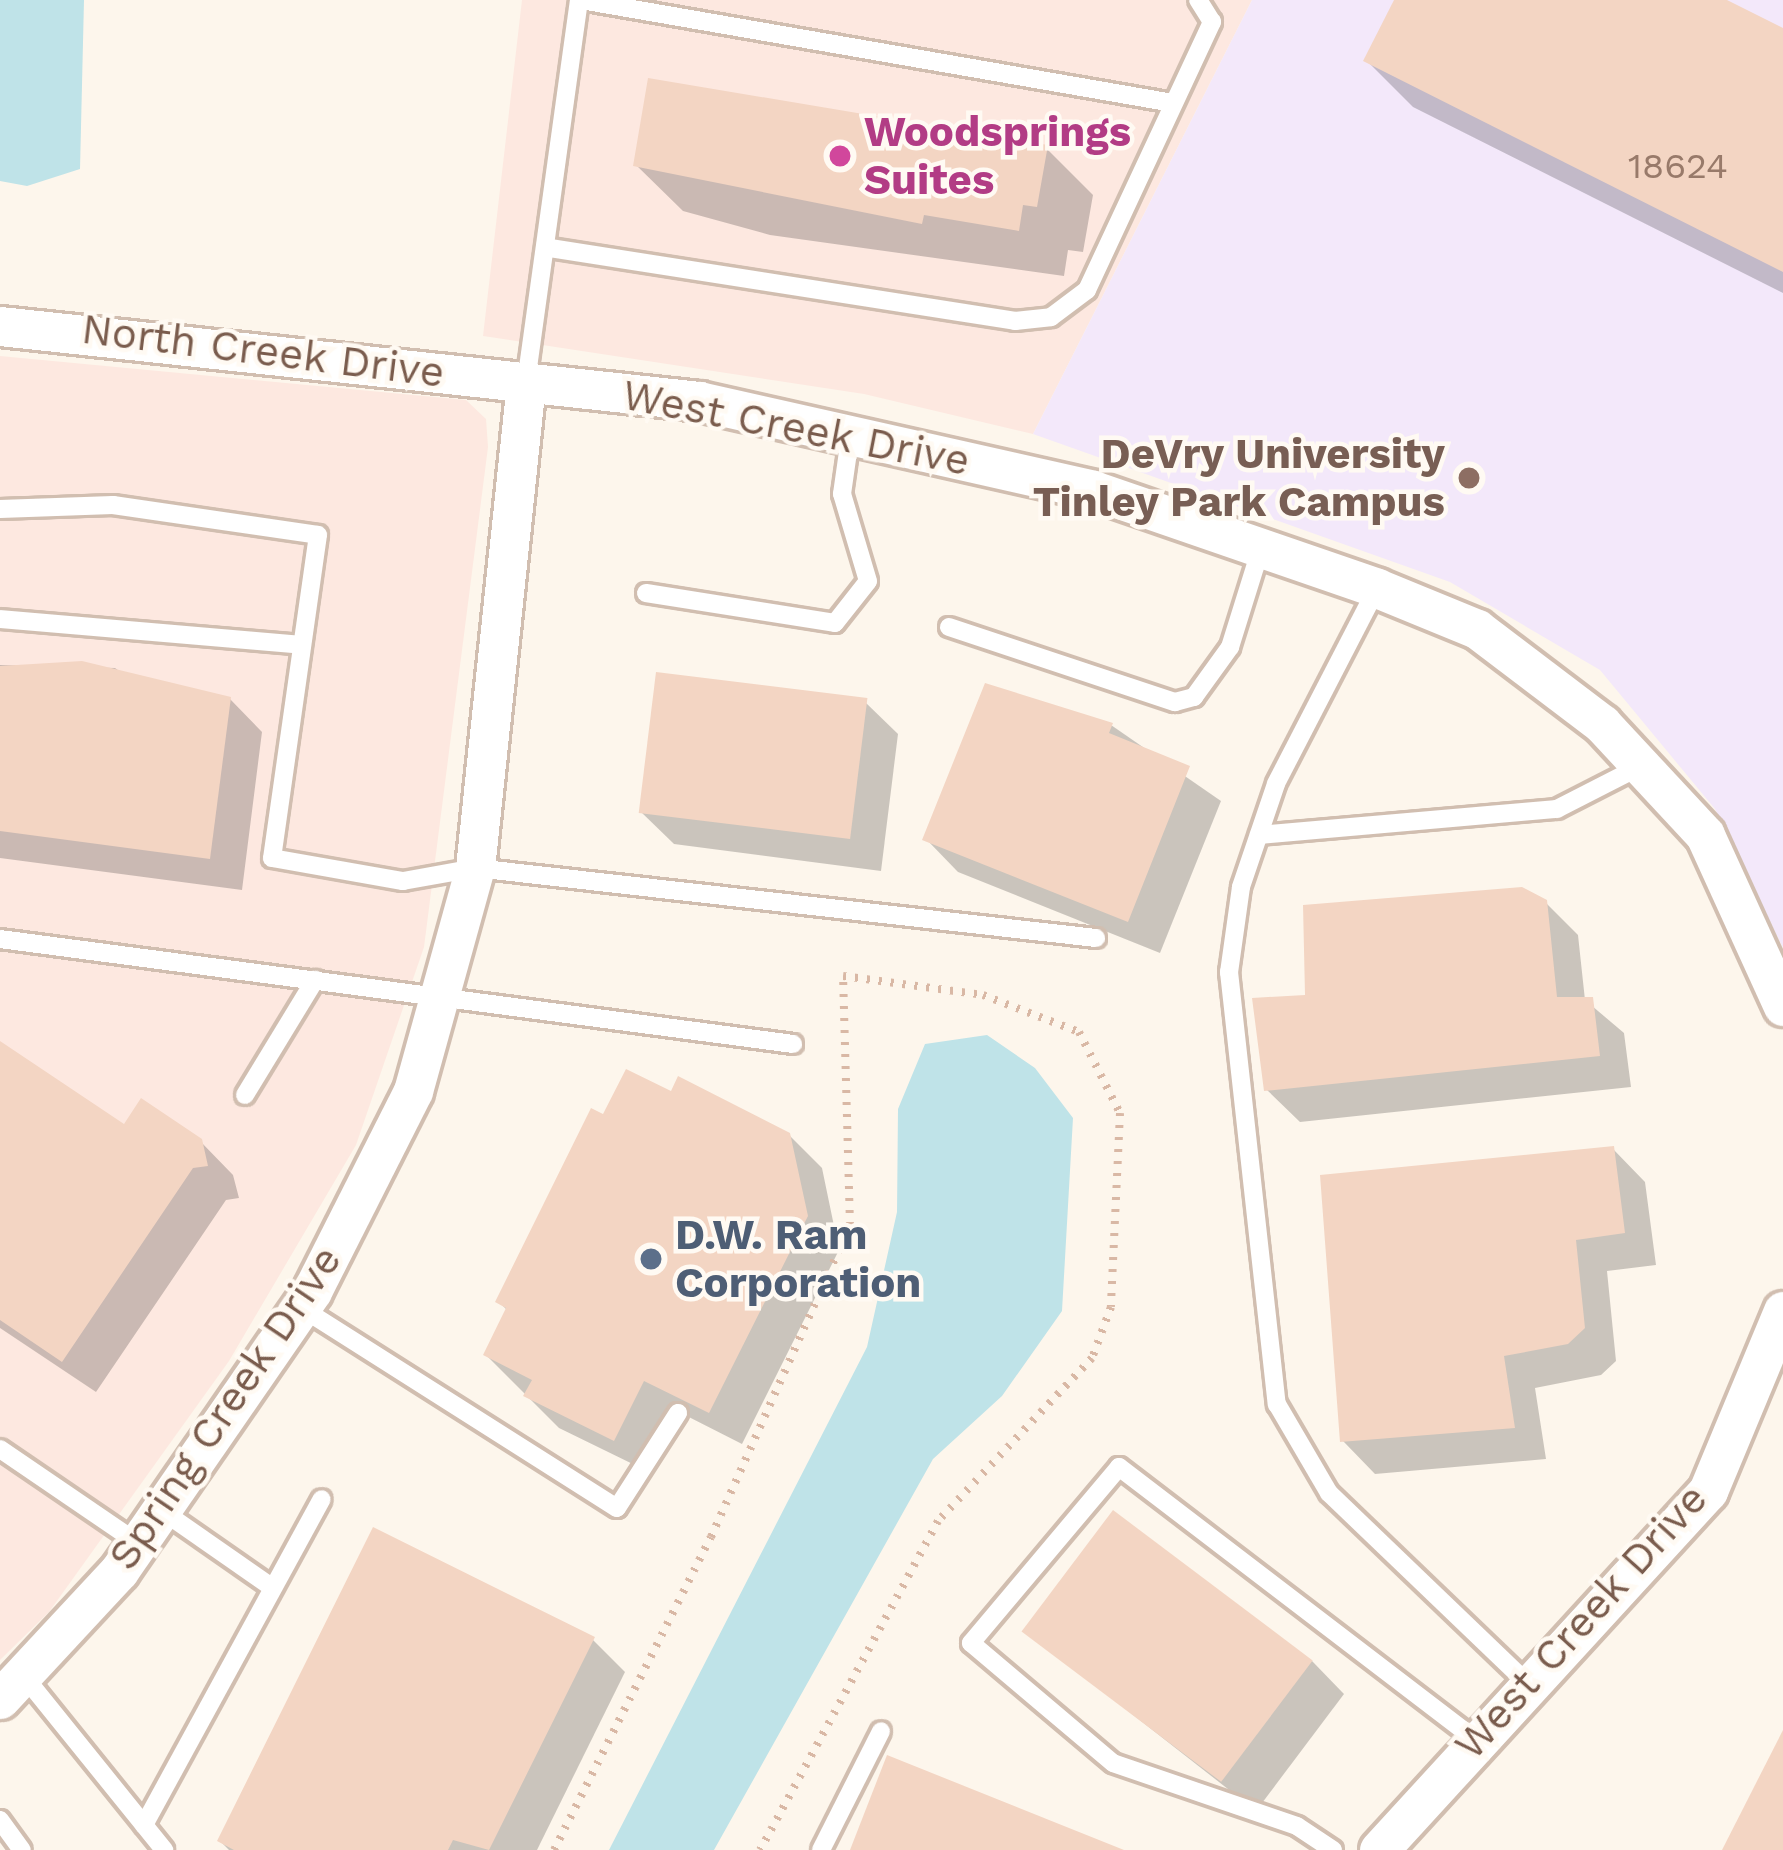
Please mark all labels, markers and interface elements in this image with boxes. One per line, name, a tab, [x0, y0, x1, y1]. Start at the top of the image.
place label: Woodsprings Suites	[864, 107, 1131, 206]
marker: Woodsprings Suites	[827, 143, 853, 169]
house number: 18624	[1628, 145, 1728, 189]
street label: North Creek Drive	[78, 304, 448, 398]
street label: West Creek Drive	[618, 370, 974, 486]
place label: DeVry University Tinley Park Campus	[1031, 429, 1445, 528]
marker: DeVry University Tinley Park Campus	[1456, 465, 1482, 491]
place label: D.W. Ram Corporation	[675, 1210, 921, 1308]
street label: Spring Creek Drive	[98, 1236, 352, 1580]
marker: D.W. Ram Corporation	[638, 1246, 664, 1272]
street label: West Creek Drive	[1444, 1474, 1718, 1770]

